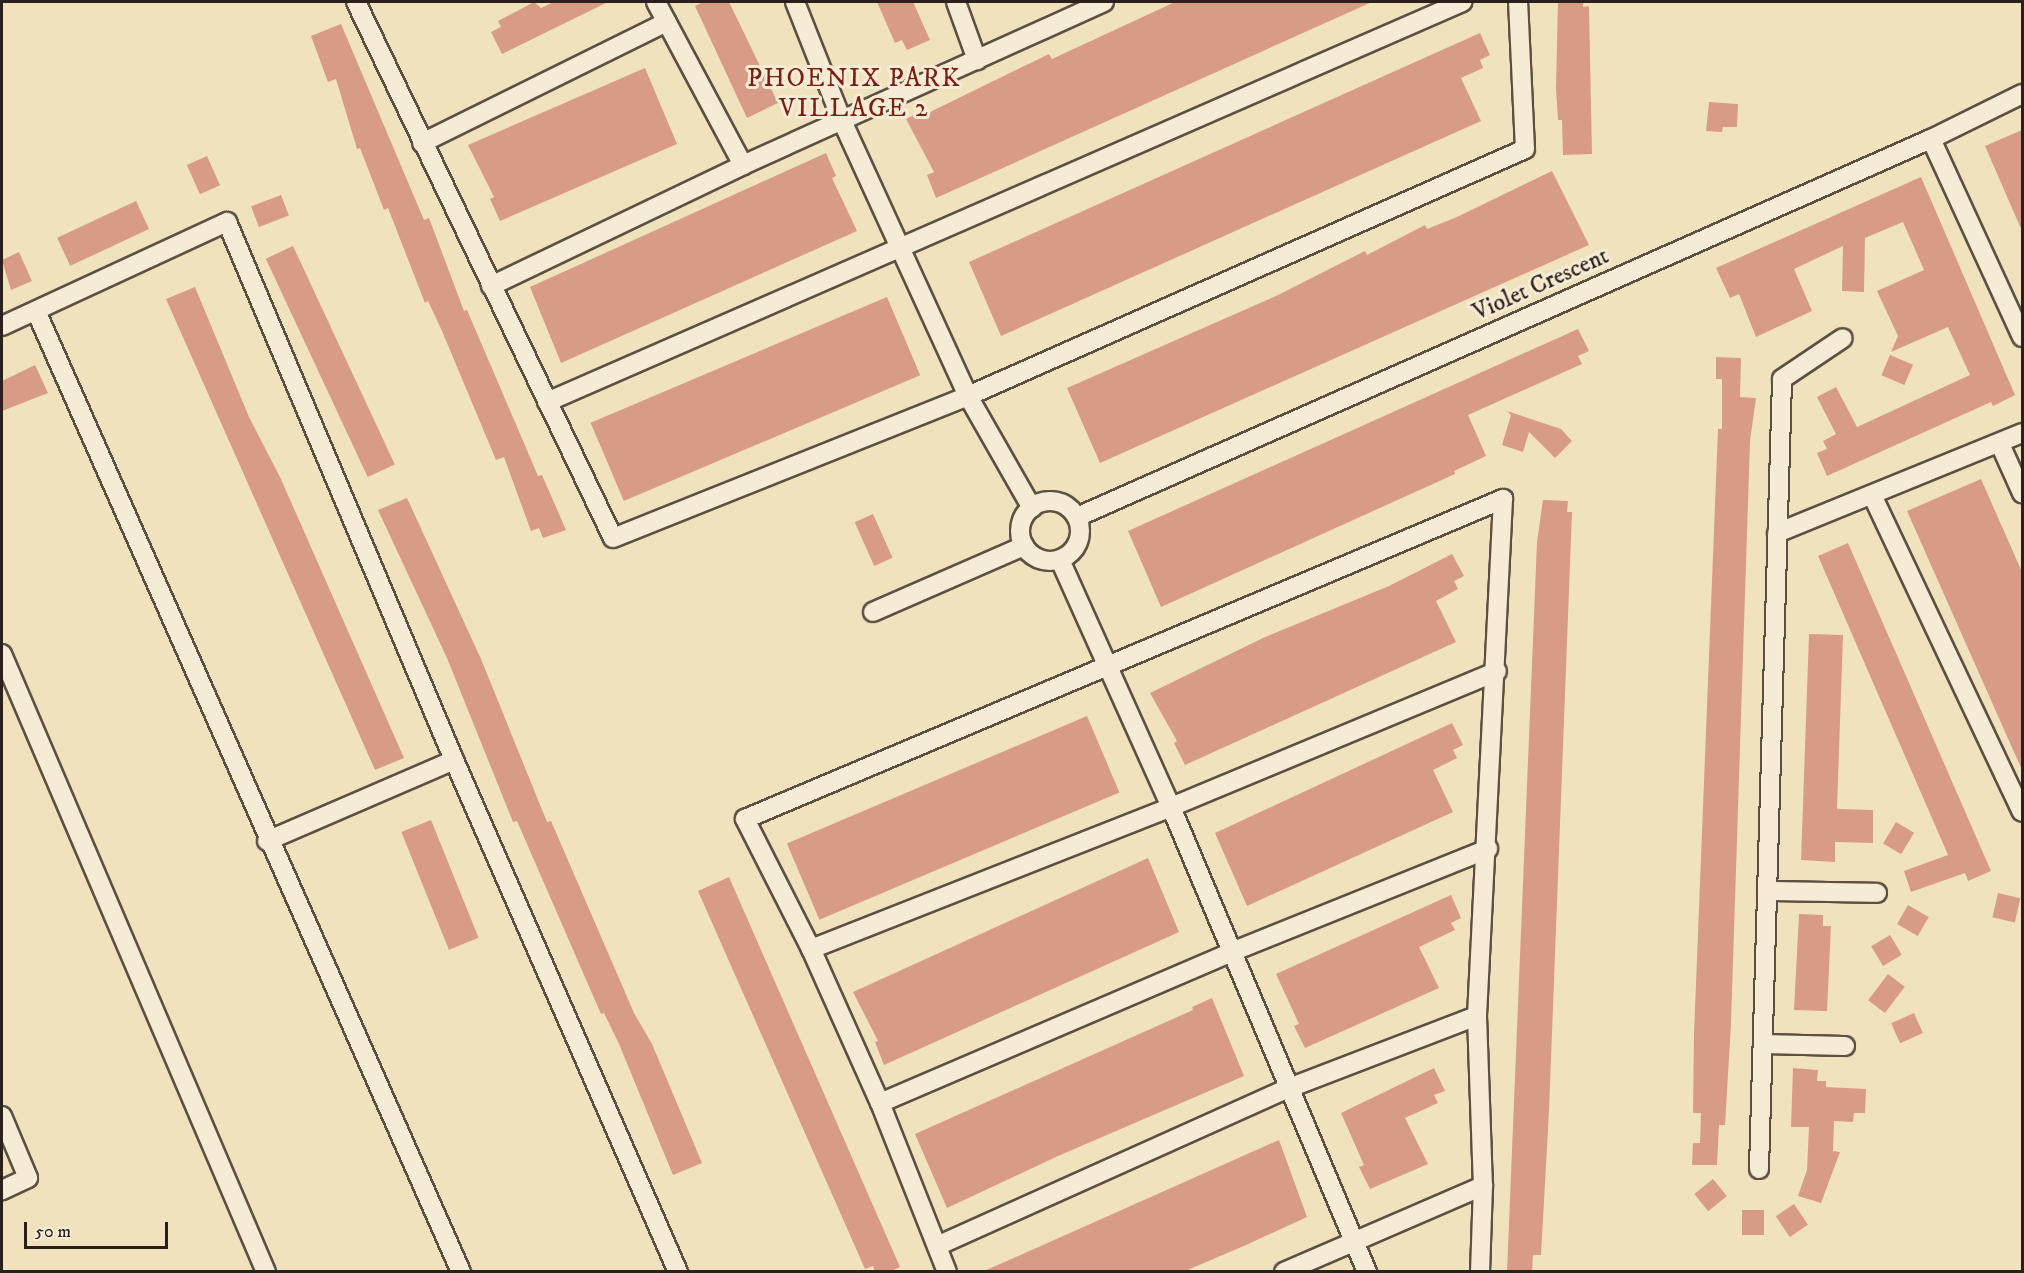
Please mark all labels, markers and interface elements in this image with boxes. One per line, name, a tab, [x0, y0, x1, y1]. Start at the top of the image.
district label: PHOENIX PARK VILLAGE 2	[747, 63, 961, 124]
street label: Violet Crescent	[1469, 242, 1613, 328]
scale bar	[27, 1210, 171, 1248]
text: 50 m	[35, 1221, 71, 1243]

